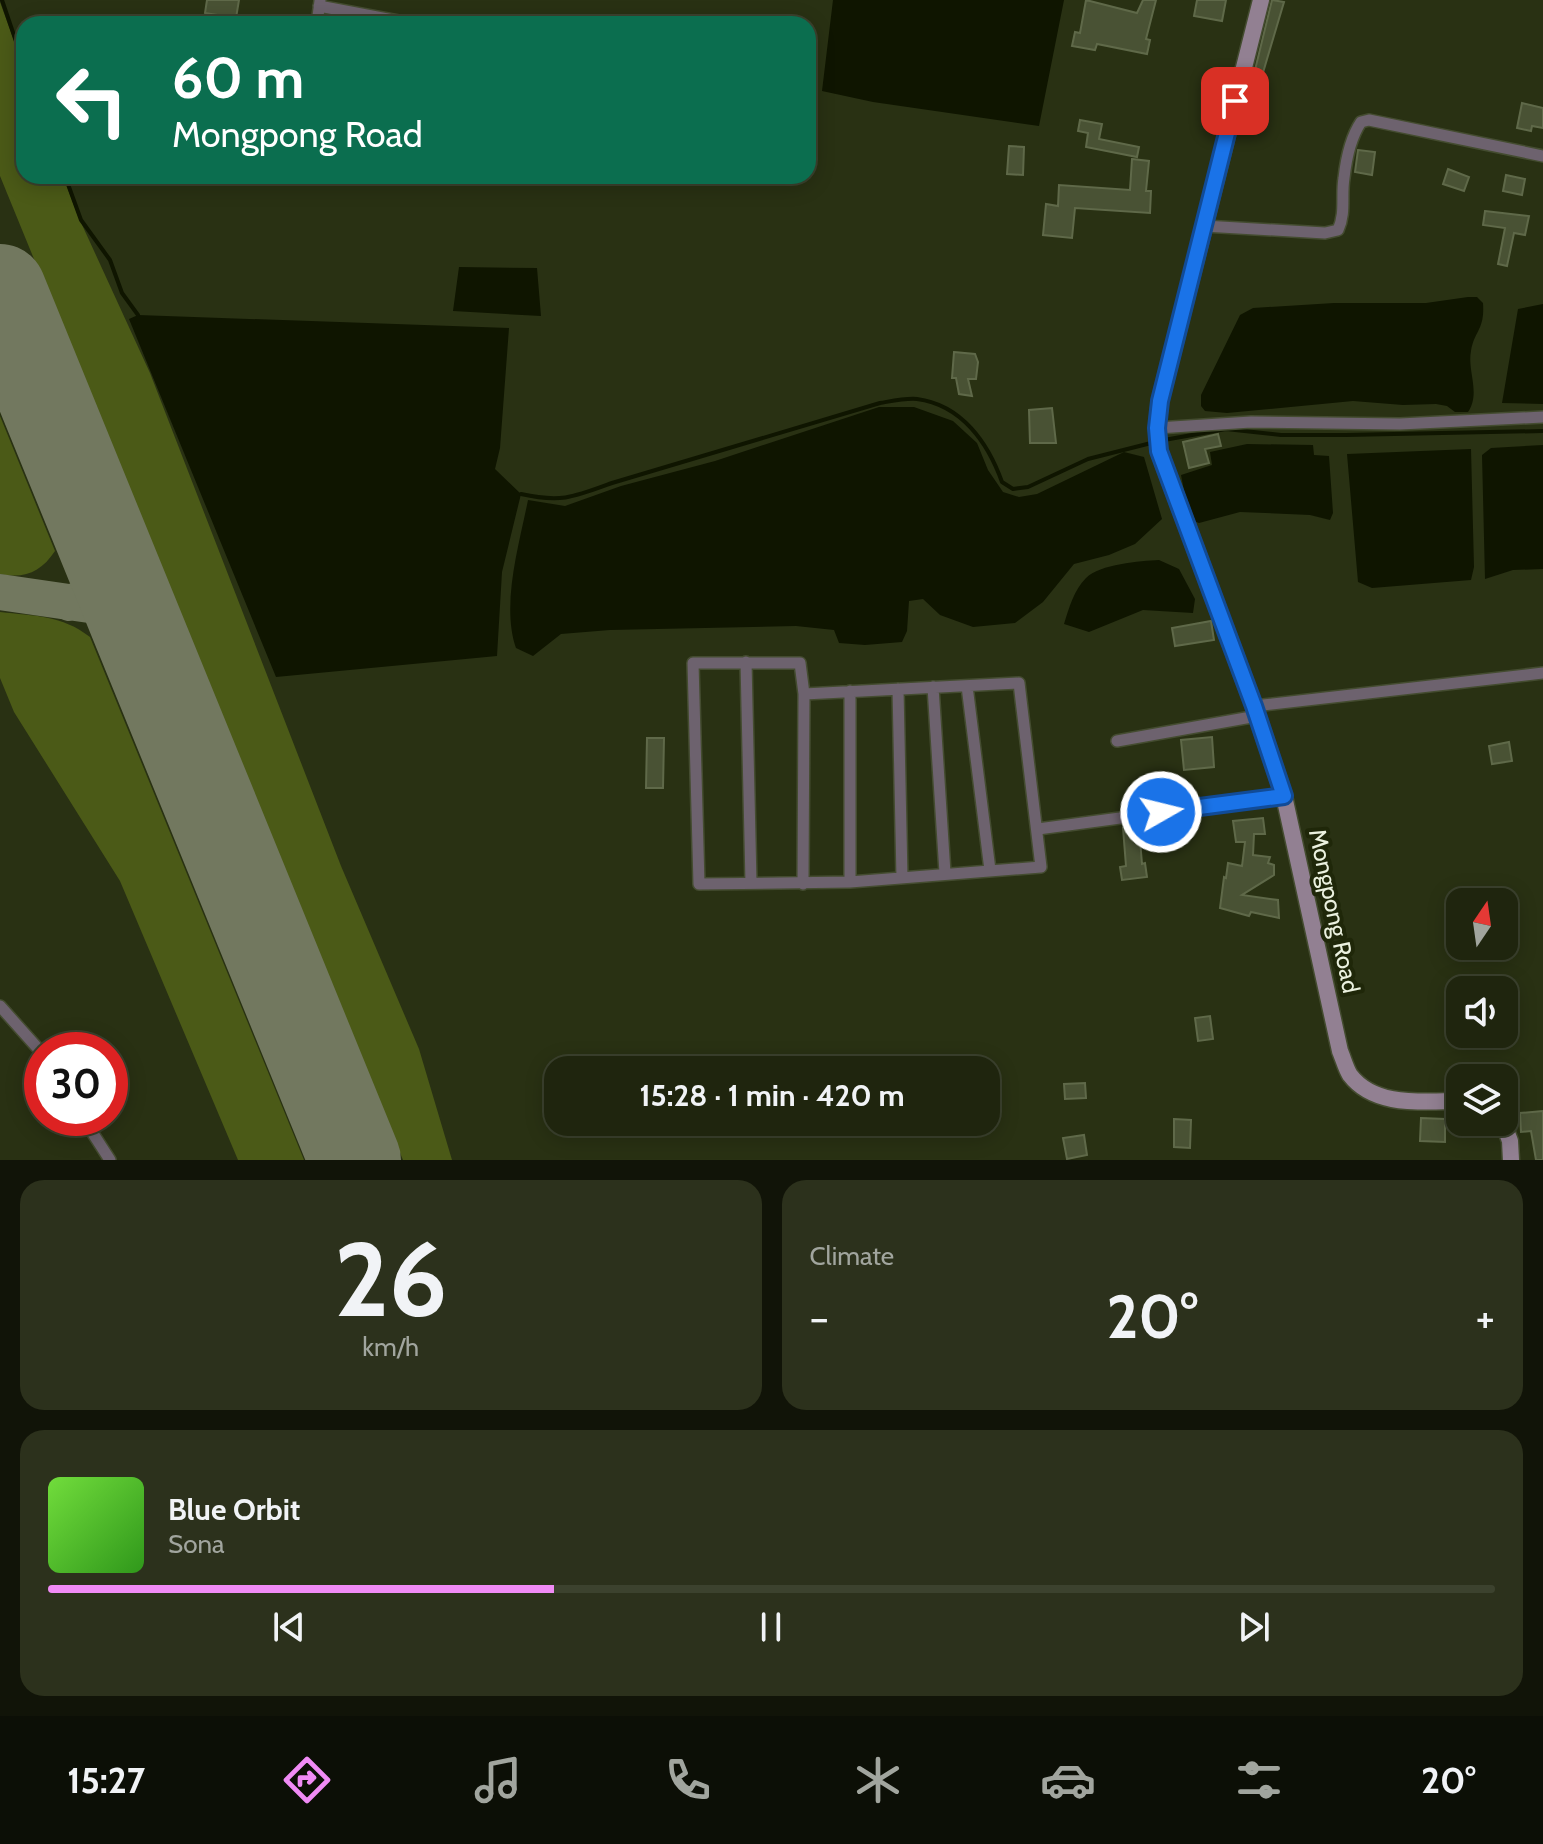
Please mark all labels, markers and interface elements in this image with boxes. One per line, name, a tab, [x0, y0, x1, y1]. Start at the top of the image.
text: 60 m	[172, 44, 304, 112]
icon: left	[40, 48, 144, 152]
pin	[1201, 67, 1269, 135]
icon: arrive	[1213, 79, 1257, 123]
text: Mongpong Road	[172, 112, 423, 156]
position arrow	[1119, 770, 1203, 854]
street label: Mongpong Road	[1303, 826, 1366, 996]
north arrow	[1446, 888, 1518, 960]
map controls	[1446, 888, 1518, 1136]
button: sound	[1446, 976, 1518, 1048]
speed limit sign: 30	[24, 1032, 128, 1136]
button: layers	[1446, 1064, 1518, 1136]
text: 15:28 · 1 min · 420 m	[640, 1077, 904, 1114]
text: 26	[334, 1216, 447, 1342]
text: Climate	[810, 1240, 894, 1272]
text: 20°	[1107, 1280, 1198, 1353]
text: −	[810, 1291, 829, 1344]
text: +	[1476, 1291, 1495, 1344]
text: km/h	[362, 1331, 419, 1363]
text: Blue Orbit	[168, 1491, 300, 1528]
text: Sona	[168, 1528, 225, 1560]
icon: previous	[267, 1605, 311, 1649]
icon: pause	[749, 1605, 793, 1649]
icon: next	[1232, 1605, 1276, 1649]
icon: directions	[279, 1752, 335, 1808]
icon: music	[470, 1752, 526, 1808]
icon: phone	[660, 1752, 716, 1808]
icon: climate	[850, 1752, 906, 1808]
icon: car	[1040, 1752, 1096, 1808]
icon: filters	[1231, 1752, 1287, 1808]
text: 15:27	[67, 1758, 145, 1802]
text: 20°	[1421, 1758, 1476, 1802]

